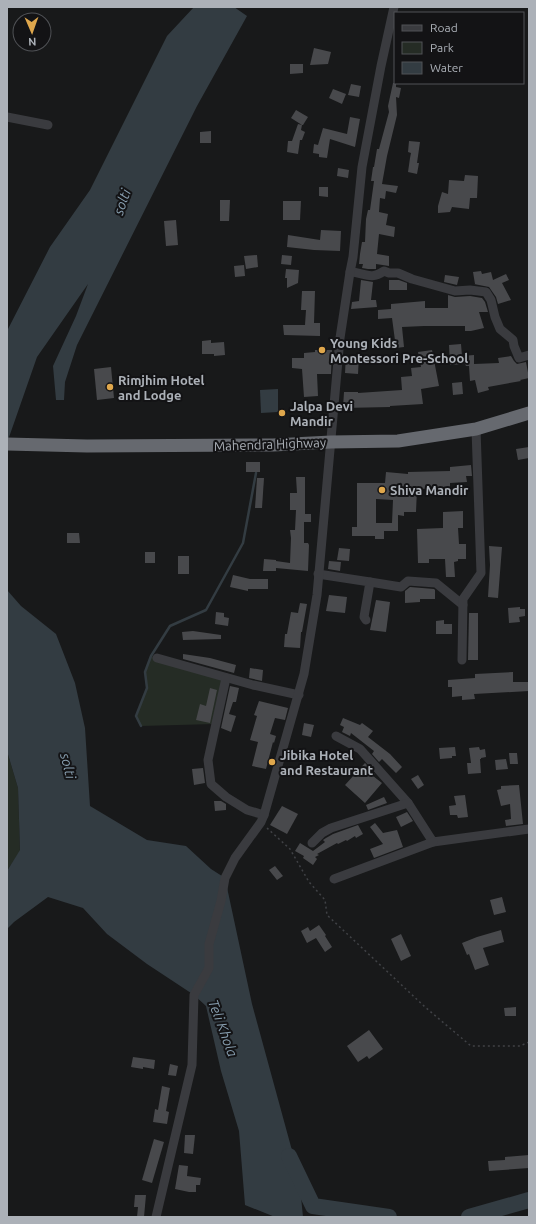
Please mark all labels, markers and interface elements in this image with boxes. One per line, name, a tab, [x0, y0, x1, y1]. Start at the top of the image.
north arrow	[12, 12, 52, 52]
legend	[394, 12, 524, 84]
text: Road	[430, 21, 458, 34]
text: N	[28, 36, 37, 48]
text: Park	[430, 41, 454, 54]
text: Water	[430, 61, 463, 74]
water label: solti	[110, 186, 134, 218]
place label: Young Kids Montessori Pre-School	[330, 336, 468, 365]
marker: Young Kids Montessori Pre-School	[317, 345, 327, 355]
place label: Rimjhim Hotel and Lodge	[118, 373, 205, 402]
marker: Rimjhim Hotel and Lodge	[105, 382, 115, 392]
place label: Jalpa Devi Mandir	[290, 399, 353, 428]
marker: Jalpa Devi Mandir	[277, 408, 287, 418]
street label: Mahendra Highway	[214, 435, 326, 453]
place label: Shiva Mandir	[390, 483, 469, 497]
marker: Shiva Mandir	[377, 485, 387, 495]
place label: Jibika Hotel and Restaurant	[280, 748, 373, 777]
water label: solti	[57, 750, 79, 781]
marker: Jibika Hotel and Restaurant	[267, 757, 277, 767]
water label: Teli Khola	[205, 997, 241, 1059]

